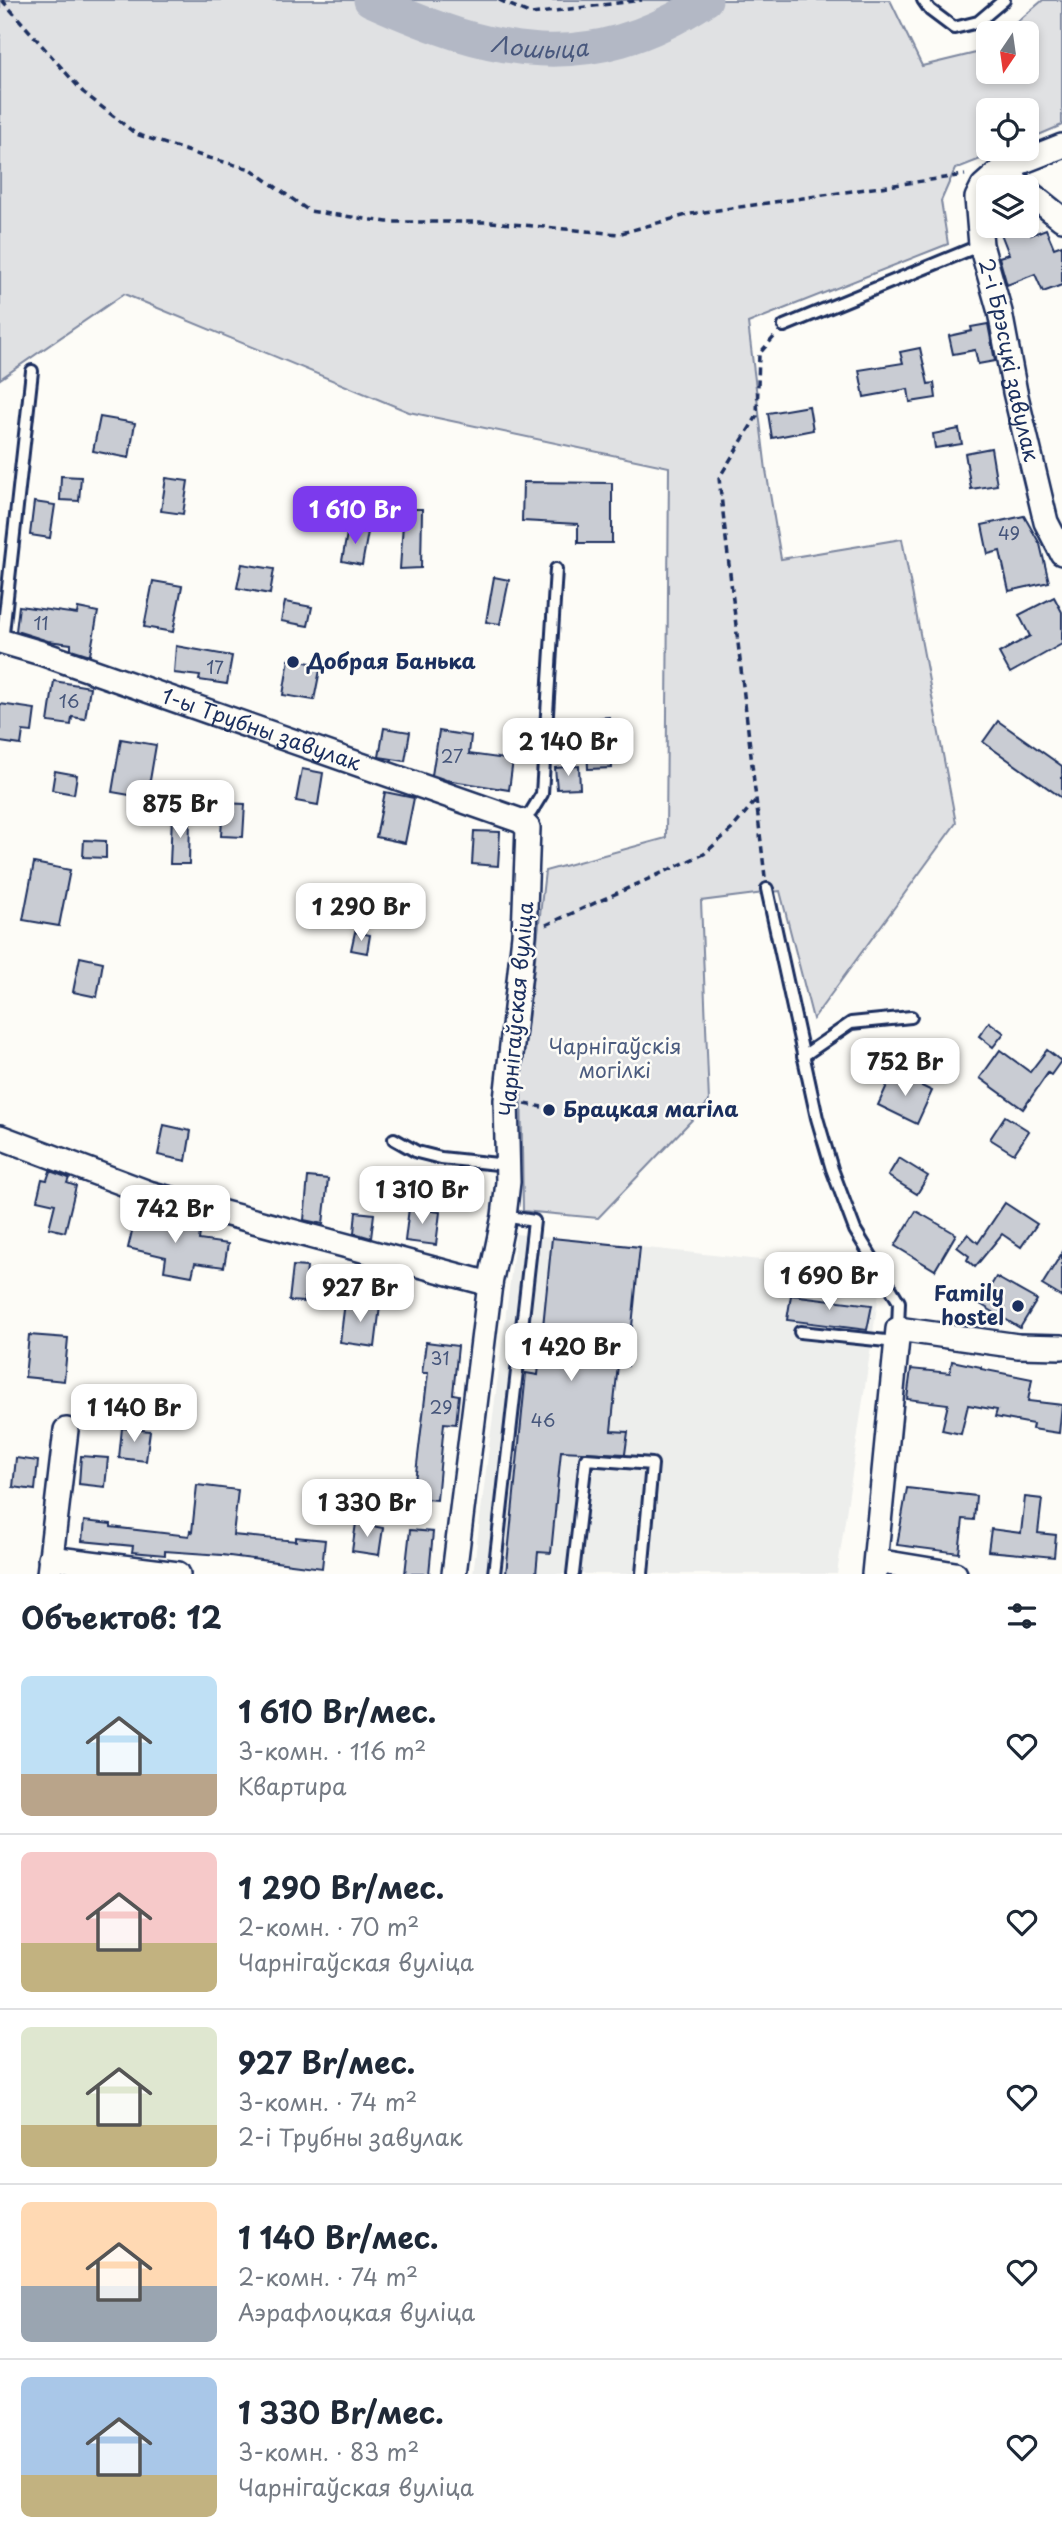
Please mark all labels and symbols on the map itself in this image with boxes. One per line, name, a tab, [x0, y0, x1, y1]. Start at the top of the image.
north arrow	[976, 21, 1040, 84]
water label: Лошыца	[489, 25, 591, 66]
street label: 2-і Брэсцкі завулак	[971, 254, 1049, 465]
pin: 1 610 Br	[283, 486, 427, 546]
house number: 49	[998, 519, 1020, 546]
house number: 11	[33, 609, 49, 636]
place label: Добрая Банька	[306, 644, 476, 676]
house number: 17	[206, 653, 224, 680]
marker: Добрая Банька	[285, 654, 301, 670]
street label: 1-ы Трубны завулак	[158, 679, 366, 778]
house number: 16	[59, 687, 79, 714]
pin: 2 140 Br	[496, 718, 640, 778]
house number: 27	[441, 742, 463, 769]
pin: 875 Br	[123, 780, 237, 840]
pin: 1 290 Br	[289, 884, 433, 943]
street label: Чарнігаўская вуліца	[490, 900, 540, 1118]
park label: Чарнігаўскія могілкі	[549, 1029, 681, 1085]
pin: 752 Br	[848, 1038, 962, 1098]
place label: Брацкая магіла	[563, 1092, 738, 1124]
marker: Брацкая магіла	[541, 1102, 557, 1118]
pin: 1 310 Br	[350, 1166, 494, 1226]
pin: 742 Br	[118, 1186, 232, 1245]
pin: 1 690 Br	[757, 1252, 901, 1312]
pin: 927 Br	[303, 1264, 417, 1324]
place label: Family hostel	[934, 1276, 1004, 1332]
marker: Family hostel	[1010, 1298, 1026, 1314]
pin: 1 420 Br	[499, 1324, 643, 1383]
house number: 31	[431, 1344, 449, 1371]
pin: 1 140 Br	[62, 1384, 206, 1444]
house number: 29	[430, 1393, 452, 1420]
house number: 46	[531, 1406, 555, 1433]
pin: 1 330 Br	[295, 1480, 439, 1539]

